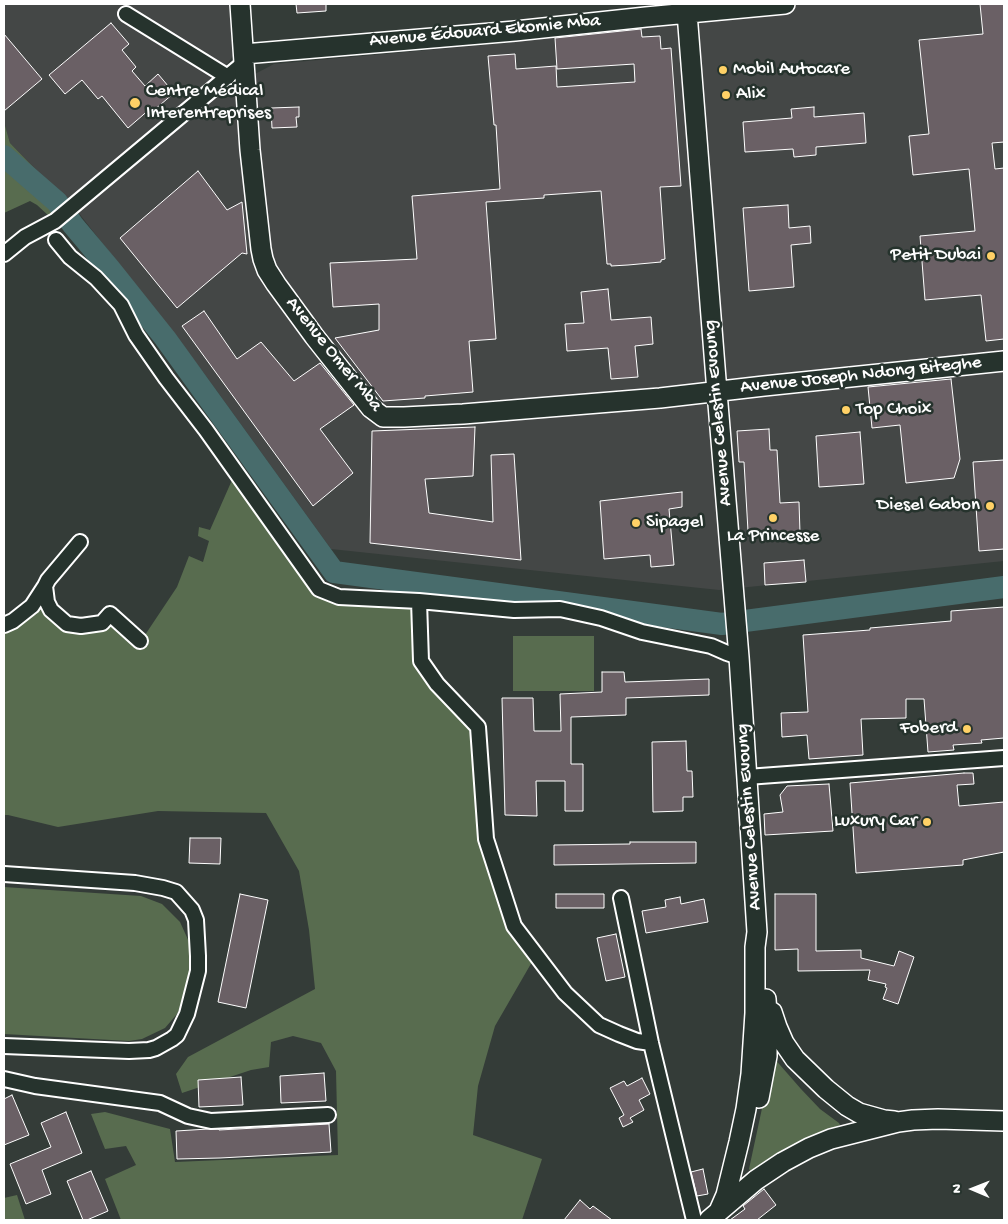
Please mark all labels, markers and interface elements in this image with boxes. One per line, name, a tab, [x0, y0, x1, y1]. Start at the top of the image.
street label: Avenue Édouard Ekomie Mba	[368, 11, 602, 53]
place label: Mobil Autocare	[733, 59, 850, 81]
marker: Mobil Autocare	[717, 64, 729, 76]
place label: Centre Médical Interentreprises	[146, 81, 271, 125]
place label: Alix	[736, 84, 766, 106]
marker: Alix	[720, 89, 732, 101]
marker: Centre Médical Interentreprises	[128, 96, 142, 110]
place label: Petit Dubai	[891, 245, 981, 267]
marker: Petit Dubai	[985, 250, 997, 262]
street label: Avenue Omer Mba	[280, 293, 386, 417]
street label: Avenue Celestin Evoung	[699, 319, 739, 507]
street label: Avenue Joseph Ndong Biteghe	[739, 352, 983, 400]
place label: Top Choix	[856, 399, 931, 421]
marker: Top Choix	[840, 404, 852, 416]
place label: Diesel Gabon	[877, 495, 980, 517]
marker: Diesel Gabon	[984, 500, 996, 512]
place label: Sipagel	[646, 512, 704, 534]
marker: La Princesse	[767, 512, 779, 524]
marker: Sipagel	[630, 517, 642, 529]
place label: La Princesse	[727, 526, 819, 548]
place label: Foberd	[900, 718, 957, 740]
street label: Avenue Celestin Evoung	[732, 723, 768, 911]
marker: Foberd	[961, 723, 973, 735]
place label: Luxury Car	[834, 811, 917, 833]
marker: Luxury Car	[921, 816, 933, 828]
north arrow	[948, 1164, 998, 1214]
text: N	[949, 1184, 966, 1193]

